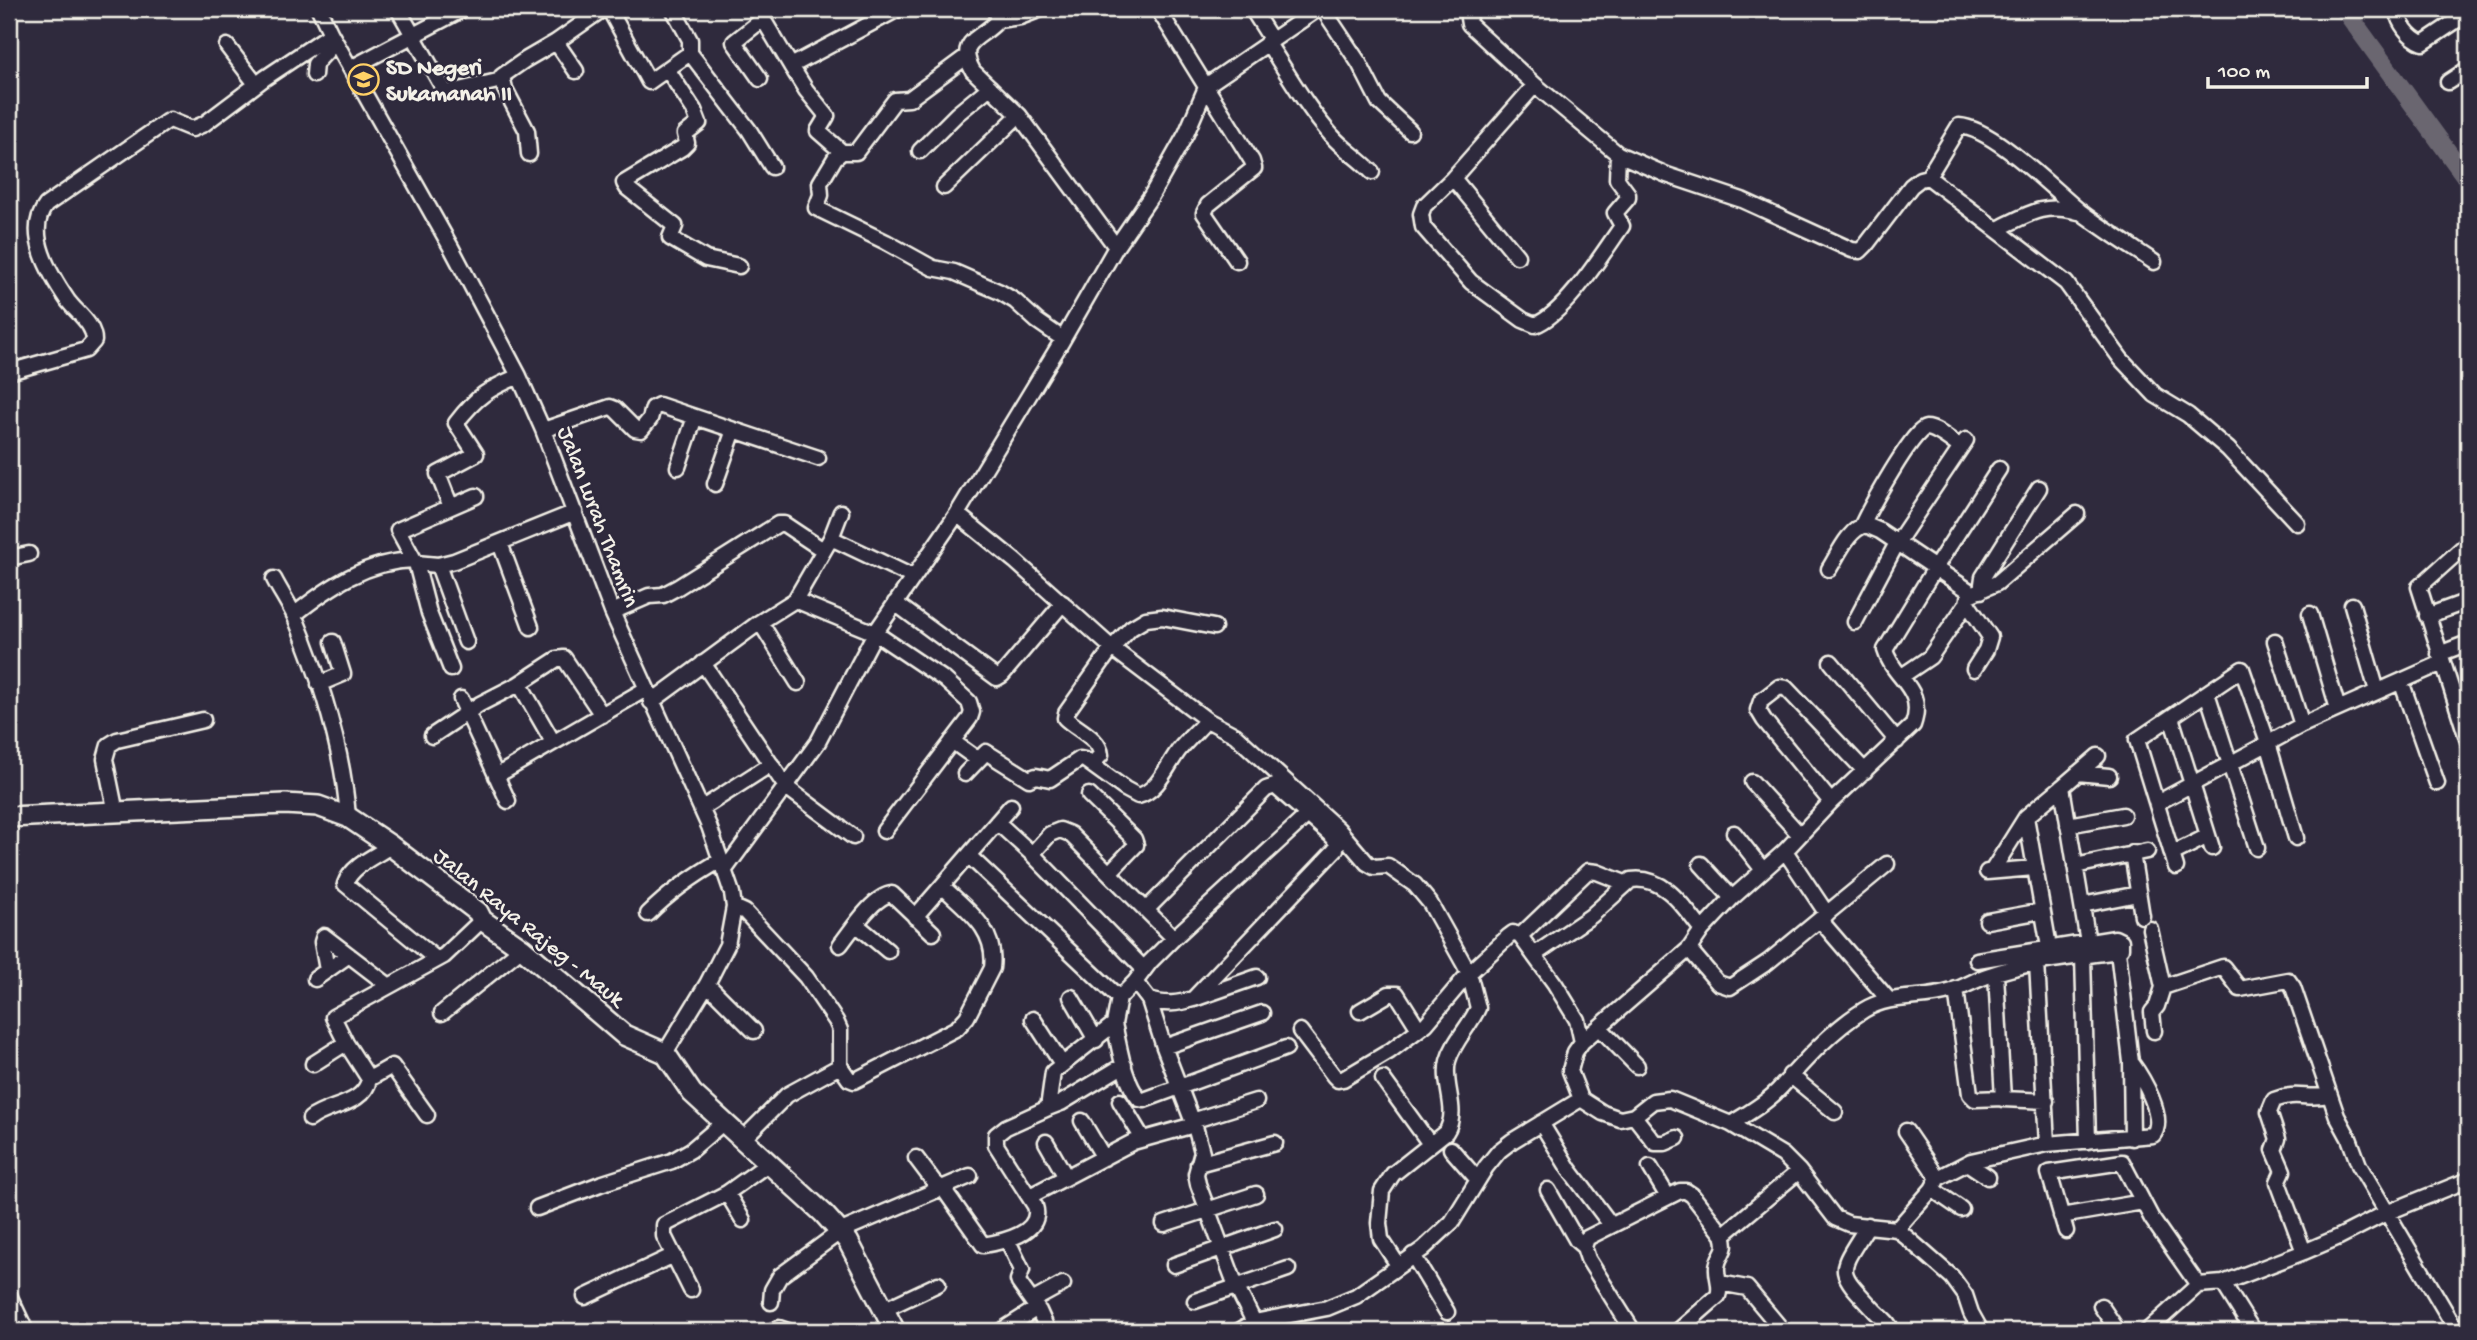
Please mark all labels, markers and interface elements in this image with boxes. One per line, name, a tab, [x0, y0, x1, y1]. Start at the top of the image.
scale bar	[2208, 46, 2367, 90]
place label: SD Negeri Sukamanah II	[386, 56, 512, 109]
text: 100 m	[2217, 61, 2270, 86]
school or university icon: SD Negeri Sukamanah II	[346, 62, 380, 96]
street label: Jalan Lurah Thamrin	[550, 423, 644, 612]
street label: Jalan Raya Rajeg - Mauk	[427, 843, 631, 1016]

